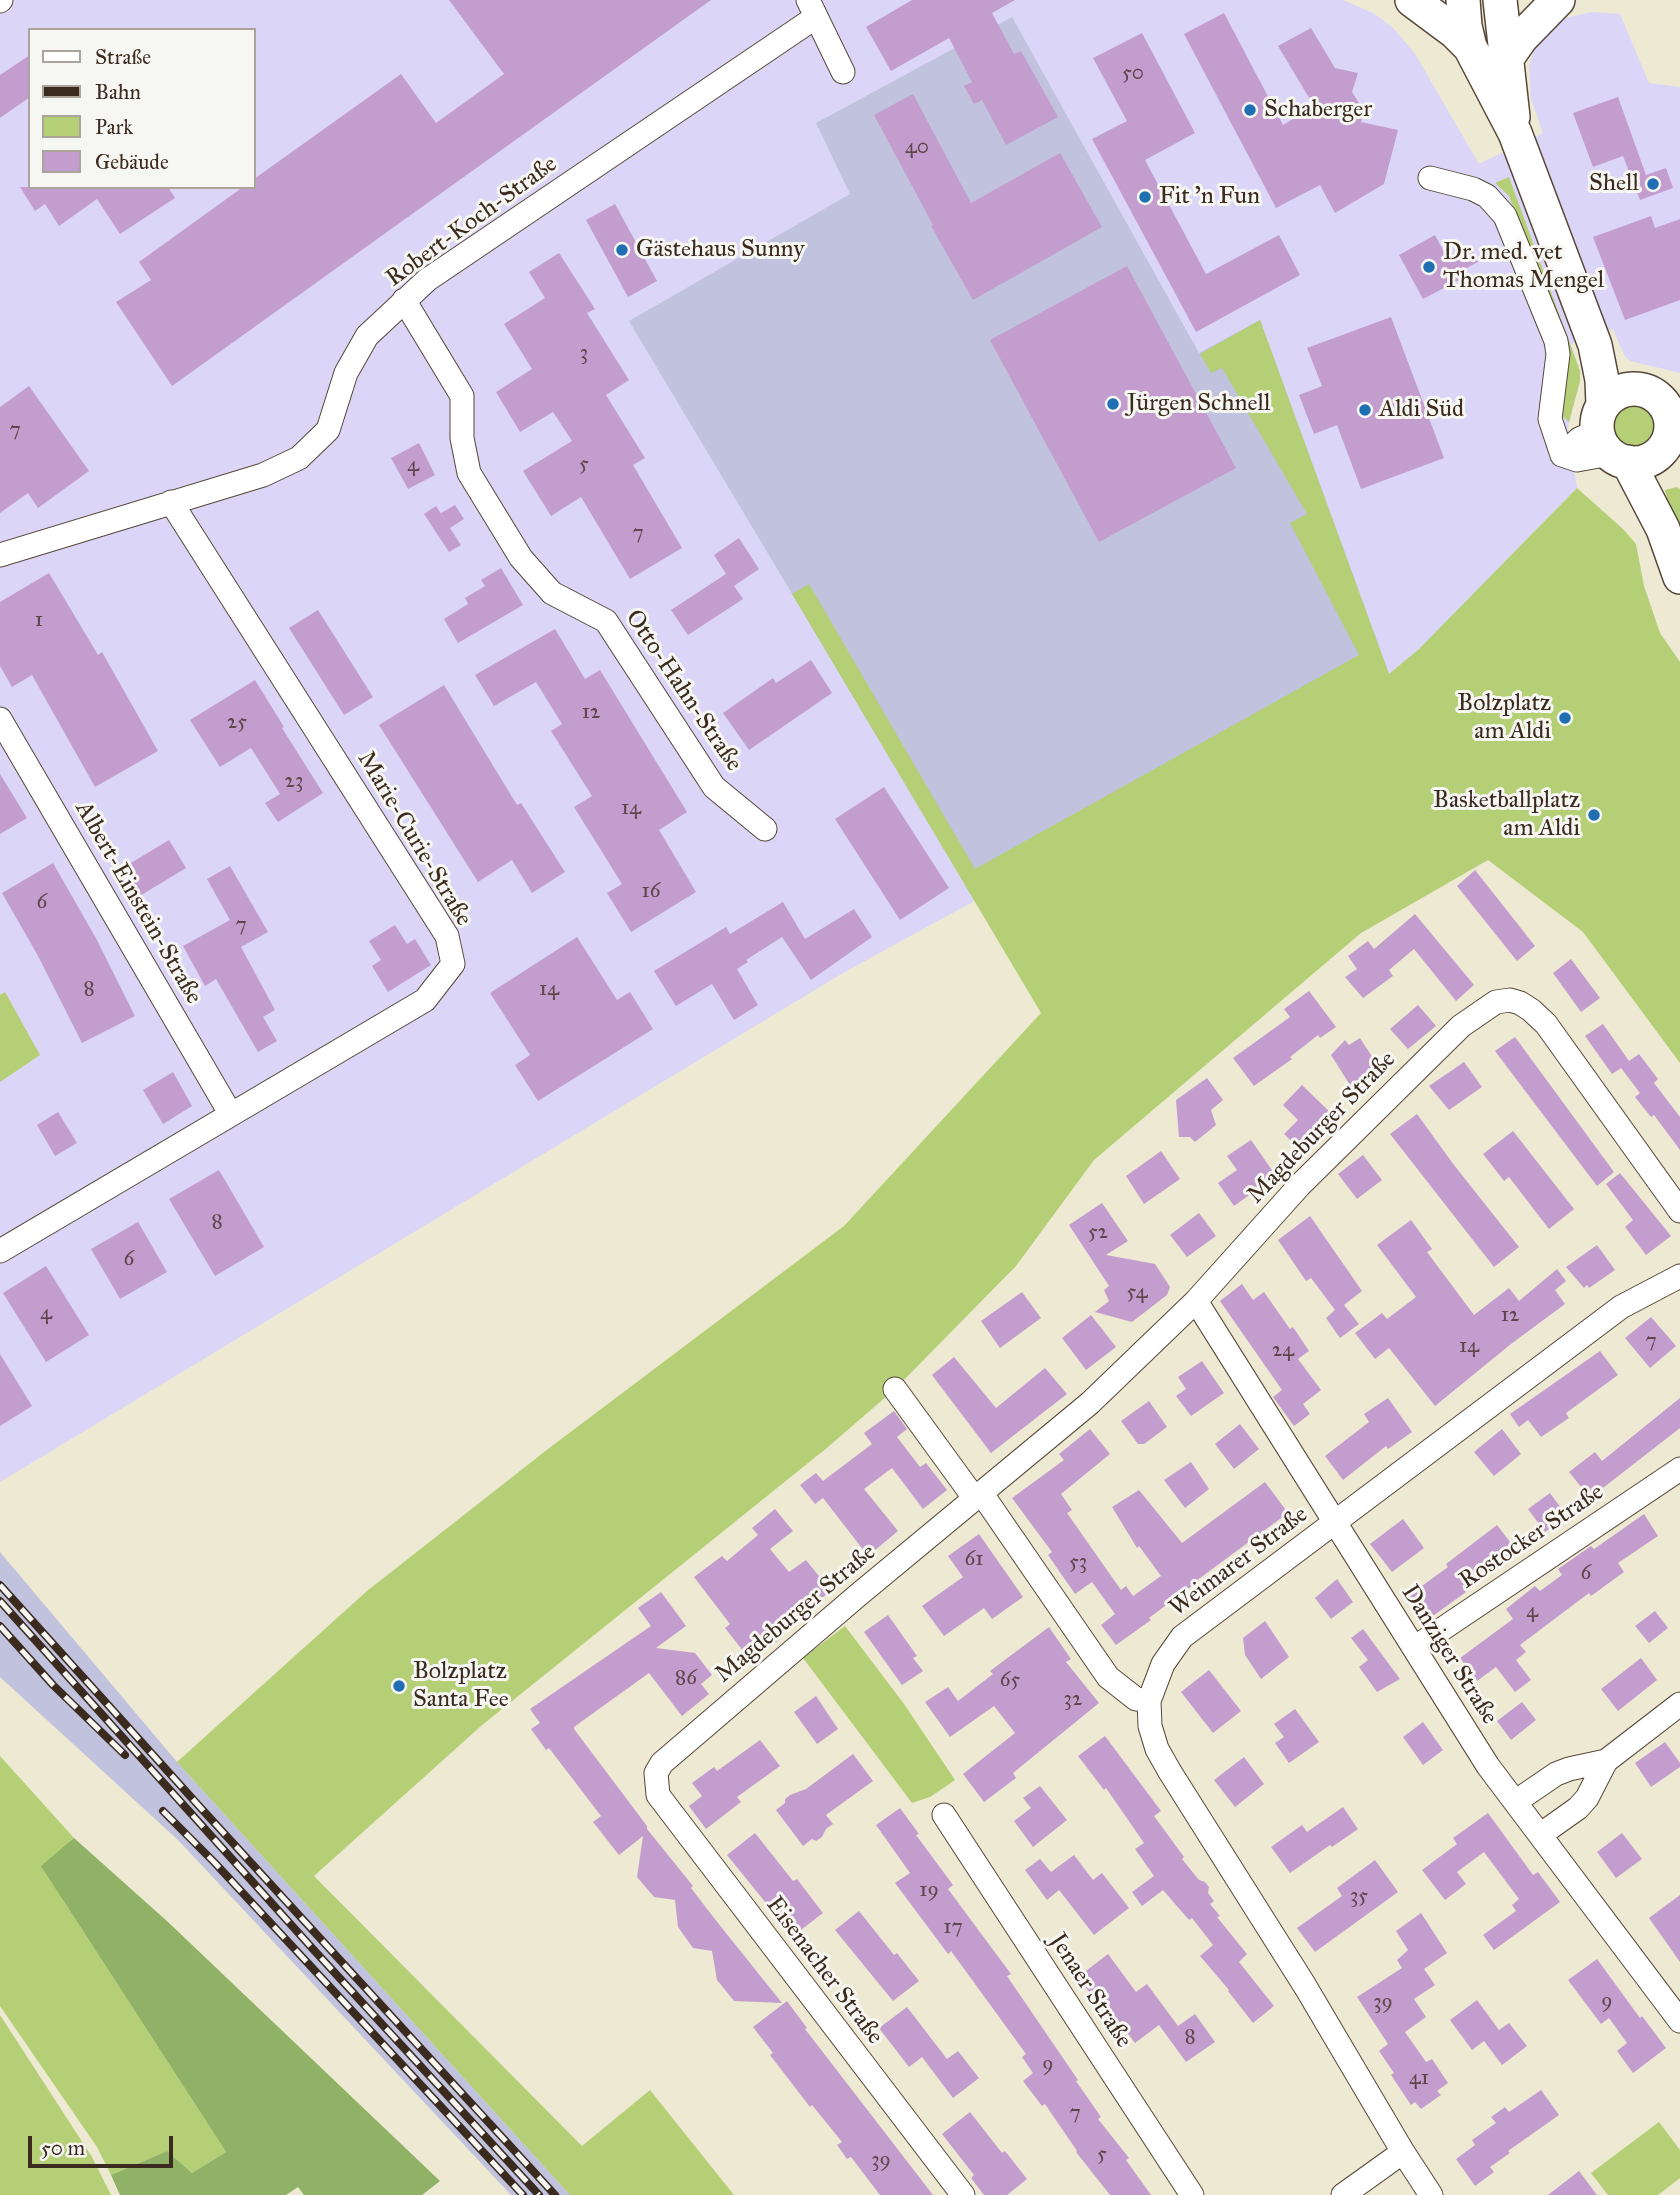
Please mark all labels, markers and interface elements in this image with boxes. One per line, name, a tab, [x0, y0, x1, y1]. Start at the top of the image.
legend	[28, 28, 256, 189]
text: Straße	[95, 44, 151, 70]
house number: 50	[1122, 61, 1144, 87]
text: Bahn	[95, 79, 141, 105]
place label: Schaberger	[1264, 96, 1372, 124]
marker: Schaberger	[1242, 102, 1258, 118]
text: Park	[95, 114, 133, 140]
house number: 40	[905, 135, 929, 161]
text: Gebäude	[95, 149, 169, 175]
street label: Robert-Koch-Straße	[381, 150, 563, 294]
place label: Shell	[1589, 170, 1639, 198]
marker: Shell	[1645, 176, 1661, 192]
place label: Fit 'n Fun	[1159, 183, 1260, 211]
marker: Fit 'n Fun	[1137, 189, 1153, 205]
place label: Gästehaus Sunny	[636, 236, 804, 264]
place label: Dr. med. vet Thomas Mengel	[1443, 239, 1604, 295]
marker: Gästehaus Sunny	[614, 242, 630, 258]
marker: Dr. med. vet Thomas Mengel	[1421, 259, 1437, 275]
house number: 3	[580, 341, 588, 367]
place label: Jürgen Schnell	[1127, 390, 1271, 418]
marker: Jürgen Schnell	[1105, 396, 1121, 412]
place label: Aldi Süd	[1379, 396, 1464, 424]
marker: Aldi Süd	[1357, 402, 1373, 418]
house number: 7	[9, 418, 21, 444]
house number: 5	[579, 452, 589, 478]
house number: 4	[407, 453, 419, 479]
house number: 7	[632, 521, 644, 547]
street label: Otto-Hahn-Straße	[618, 605, 748, 777]
house number: 1	[35, 608, 43, 634]
place label: Bolzplatz am Aldi	[1457, 690, 1551, 746]
house number: 12	[582, 700, 600, 726]
house number: 25	[227, 710, 247, 736]
marker: Bolzplatz am Aldi	[1557, 710, 1573, 726]
street label: Marie-Curie-Straße	[351, 746, 477, 932]
house number: 23	[285, 769, 303, 795]
place label: Basketballplatz am Aldi	[1433, 787, 1580, 843]
house number: 14	[621, 796, 641, 822]
street label: Albert-Einstein-Straße	[68, 797, 208, 1009]
marker: Basketballplatz am Aldi	[1586, 807, 1602, 823]
house number: 16	[641, 879, 661, 905]
house number: 6	[37, 890, 47, 916]
house number: 7	[235, 913, 247, 939]
house number: 8	[83, 977, 95, 1003]
house number: 14	[539, 977, 559, 1003]
street label: Magdeburger Straße	[1242, 1046, 1402, 1210]
house number: 8	[211, 1210, 223, 1236]
house number: 52	[1088, 1220, 1108, 1246]
house number: 6	[124, 1247, 134, 1273]
house number: 54	[1127, 1280, 1147, 1306]
house number: 4	[40, 1301, 52, 1327]
house number: 12	[1501, 1303, 1519, 1329]
house number: 7	[1645, 1329, 1657, 1355]
house number: 14	[1459, 1334, 1479, 1360]
house number: 24	[1272, 1338, 1294, 1364]
street label: Rostocker Straße	[1454, 1478, 1610, 1596]
street label: Weimarer Straße	[1164, 1501, 1314, 1623]
street label: Magdeburger Straße	[710, 1538, 882, 1690]
house number: 61	[965, 1547, 983, 1573]
house number: 53	[1069, 1550, 1087, 1576]
house number: 6	[1581, 1561, 1591, 1587]
street label: Danziger Straße	[1395, 1580, 1503, 1730]
house number: 4	[1526, 1599, 1538, 1625]
place label: Bolzplatz Santa Fee	[413, 1658, 509, 1714]
house number: 86	[675, 1666, 697, 1692]
house number: 65	[1000, 1668, 1020, 1694]
marker: Bolzplatz Santa Fee	[391, 1678, 407, 1694]
house number: 32	[1064, 1687, 1082, 1713]
house number: 19	[919, 1878, 939, 1904]
house number: 35	[1350, 1884, 1368, 1910]
street label: Eisenacher Straße	[759, 1892, 889, 2050]
house number: 17	[943, 1915, 963, 1941]
street label: Jenaer Straße	[1042, 1928, 1138, 2054]
house number: 9	[1601, 1989, 1613, 2015]
house number: 39	[1373, 1990, 1393, 2016]
house number: 8	[1184, 2025, 1196, 2051]
house number: 9	[1042, 2052, 1054, 2078]
house number: 41	[1409, 2066, 1429, 2092]
house number: 7	[1069, 2101, 1081, 2127]
scale bar	[32, 2122, 177, 2166]
text: 50 m	[41, 2135, 85, 2161]
house number: 5	[1097, 2142, 1107, 2168]
house number: 39	[871, 2148, 891, 2174]

